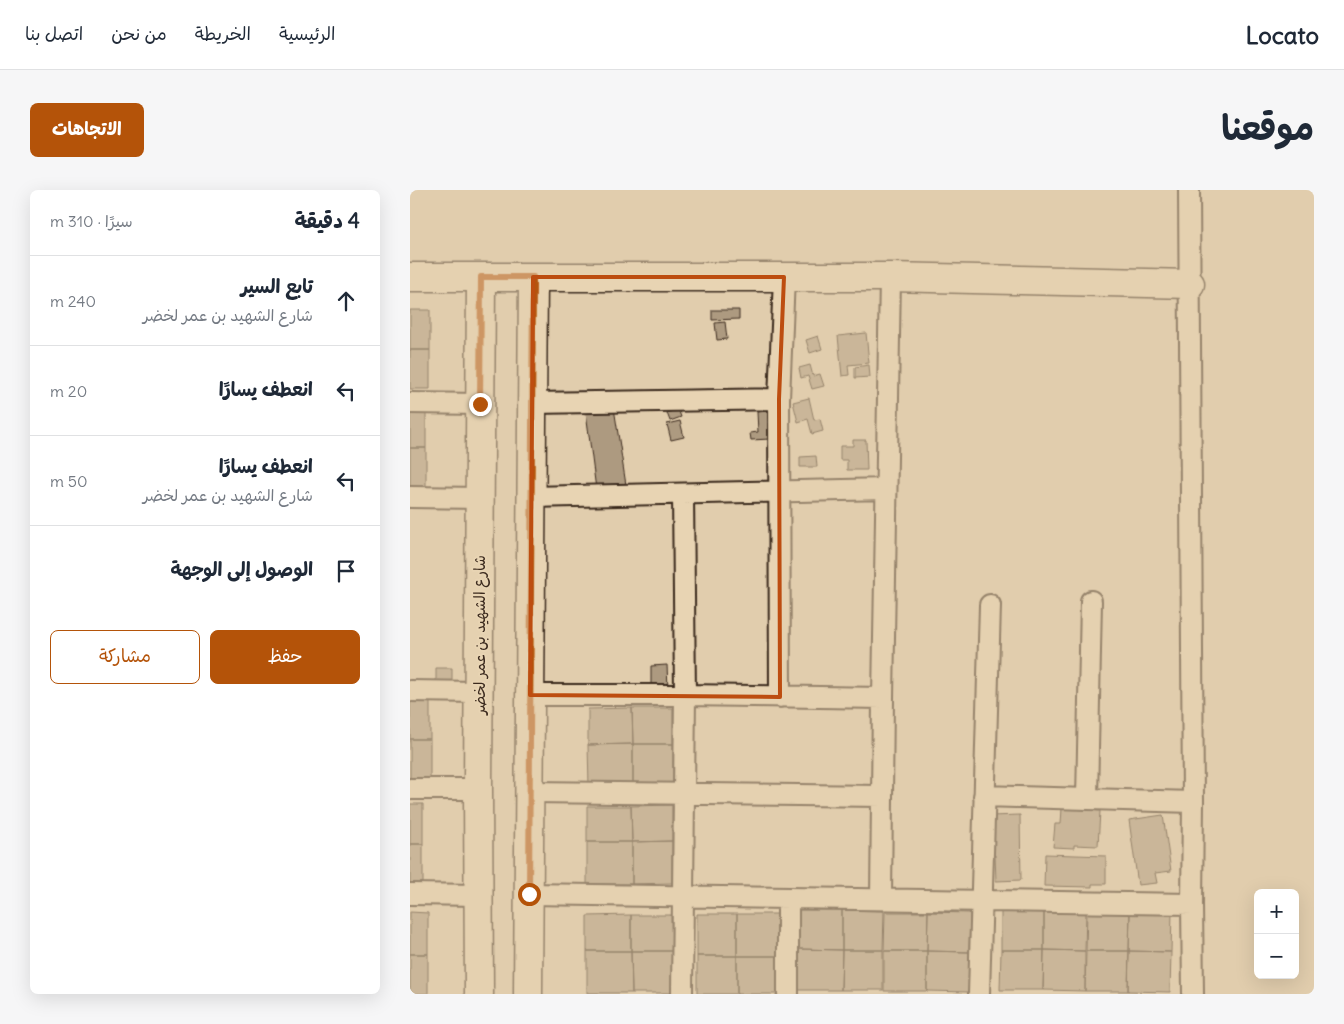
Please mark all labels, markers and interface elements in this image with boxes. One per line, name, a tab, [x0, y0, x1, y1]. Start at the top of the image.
text: Locato	[1245, 20, 1319, 50]
text: اتصل بنا	[25, 22, 83, 45]
text: من نحن	[111, 22, 167, 45]
text: الخريطة	[195, 22, 251, 45]
text: الرئيسية	[279, 22, 336, 45]
button: الاتجاهات	[30, 103, 144, 157]
text: موقعنا	[1221, 105, 1314, 149]
text: 4 دقيقة	[294, 207, 360, 234]
text: سيرًا · 310 m	[50, 211, 133, 231]
text: تابع السير	[241, 274, 313, 298]
icon: ahead	[332, 287, 360, 315]
text: 240 m	[50, 291, 96, 311]
text: شارع الشهيد بن عمر لخضر	[143, 305, 313, 325]
text: انعطف يسارًا	[219, 377, 313, 401]
icon: left	[332, 377, 360, 405]
text: 20 m	[50, 381, 87, 401]
route end	[469, 393, 492, 416]
text: انعطف يسارًا	[219, 454, 313, 478]
icon: left	[332, 467, 360, 495]
text: 50 m	[50, 471, 88, 491]
text: شارع الشهيد بن عمر لخضر	[143, 485, 313, 505]
street label: شارع الشهيد بن عمر لخضر	[470, 555, 490, 716]
text: الوصول إلى الوجهة	[170, 557, 313, 581]
icon: arrive	[332, 557, 360, 585]
button: مشاركة	[50, 630, 200, 684]
button: حفظ	[210, 630, 360, 684]
route start	[518, 883, 541, 906]
map controls	[1254, 889, 1299, 979]
button: +	[1254, 889, 1299, 934]
button: −	[1254, 934, 1299, 979]

